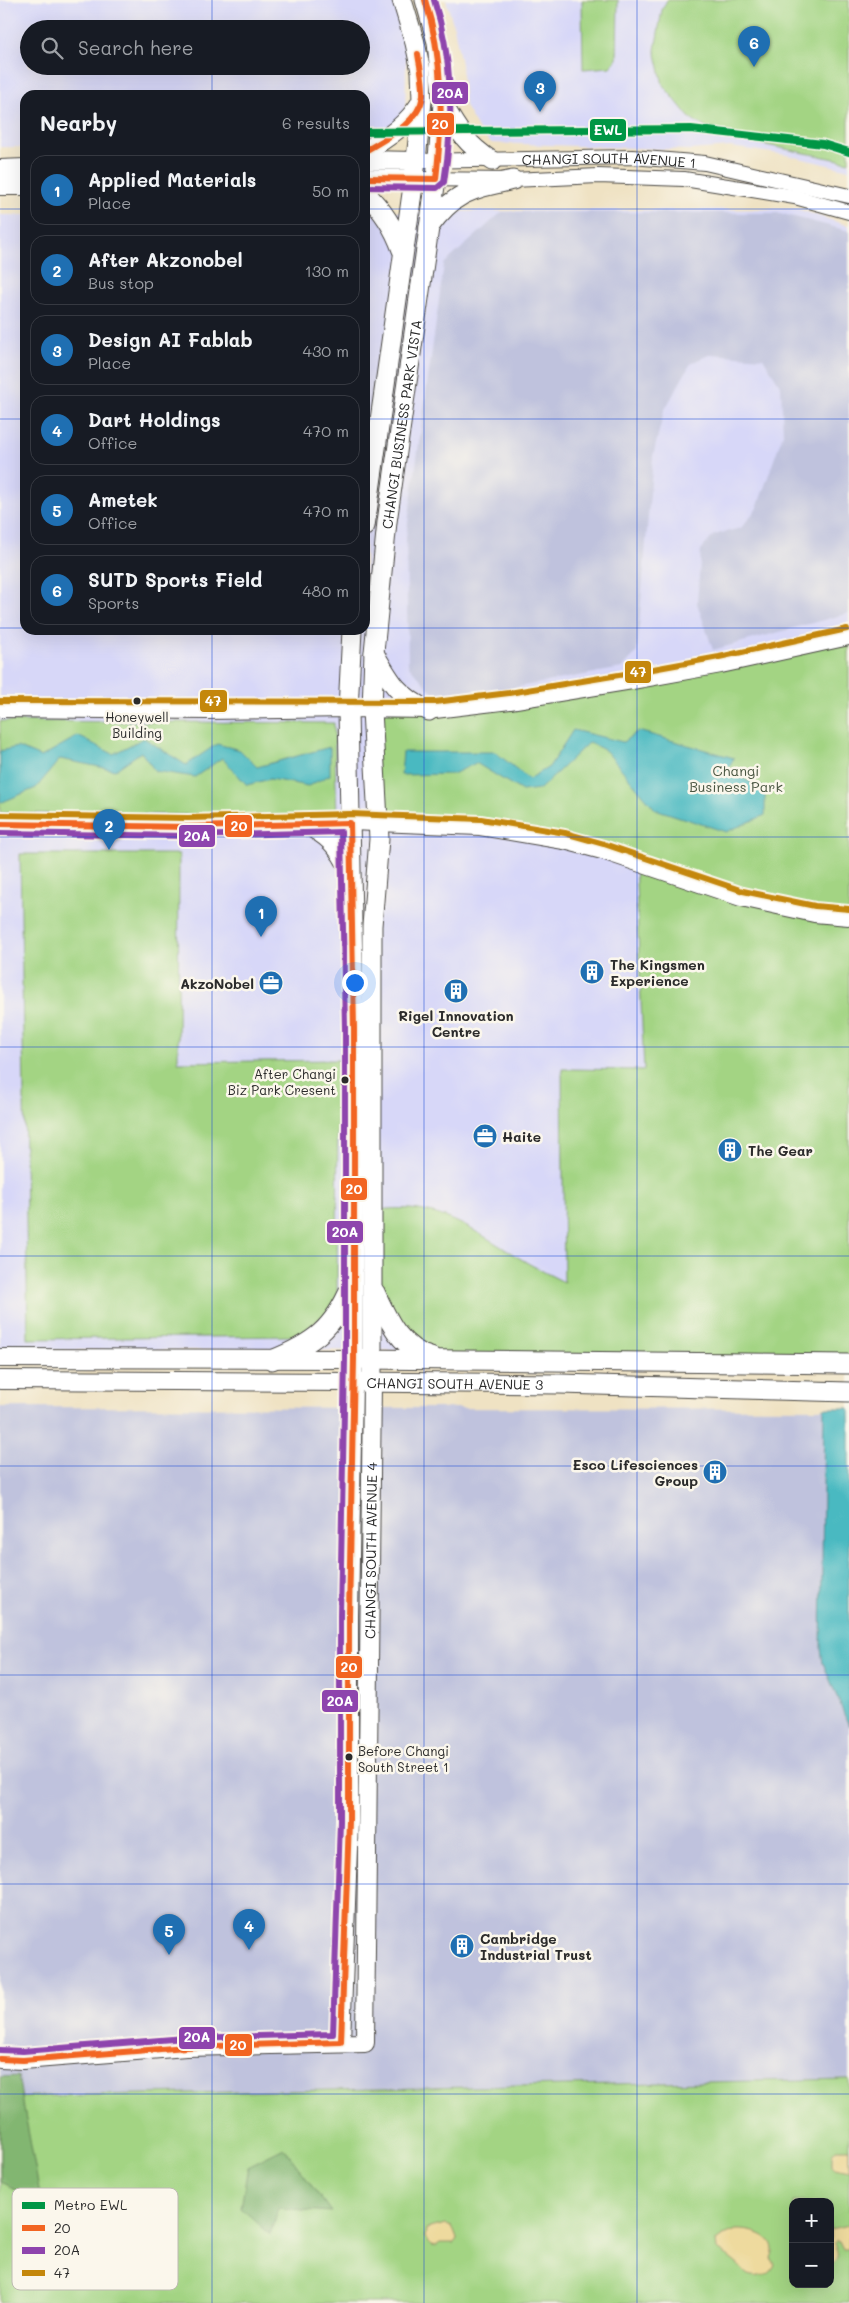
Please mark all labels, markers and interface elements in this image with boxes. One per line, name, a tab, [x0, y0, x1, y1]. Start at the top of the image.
search box	[20, 20, 370, 75]
pin: 6	[738, 26, 770, 67]
icon: search	[38, 34, 66, 62]
text: Search here	[78, 35, 194, 60]
pin: 3	[524, 71, 556, 112]
line badge: 20A	[431, 81, 469, 105]
text: 20A	[437, 83, 464, 102]
text: Nearby	[40, 109, 117, 136]
text: 6 results	[282, 112, 350, 133]
line badge: 20	[426, 112, 455, 136]
text: 20	[432, 114, 448, 133]
line badge: EWL	[589, 118, 627, 142]
text: EWL	[593, 120, 623, 139]
street label: CHANGI SOUTH AVENUE 1	[521, 147, 697, 172]
text: Applied Materials	[88, 167, 256, 192]
text: 1	[53, 180, 61, 201]
text: 50 m	[312, 180, 349, 201]
text: Place	[88, 192, 131, 213]
text: After Akzonobel	[88, 247, 243, 272]
text: 2	[53, 260, 61, 281]
text: 130 m	[305, 260, 349, 281]
text: Bus stop	[88, 272, 154, 293]
street label: CHANGI BUSINESS PARK VISTA	[377, 318, 425, 530]
text: Design AI Fablab	[88, 327, 253, 352]
text: 3	[52, 340, 62, 361]
text: 430 m	[302, 340, 349, 361]
text: Place	[88, 352, 131, 373]
text: Dart Holdings	[88, 407, 221, 432]
text: 4	[52, 420, 62, 441]
text: 470 m	[303, 420, 349, 441]
text: Office	[88, 432, 137, 453]
text: Ametek	[88, 487, 158, 512]
text: 5	[52, 500, 62, 521]
text: 470 m	[303, 500, 349, 521]
text: Office	[88, 512, 137, 533]
text: SUTD Sports Field	[88, 567, 262, 592]
text: 6	[52, 580, 62, 601]
text: 480 m	[302, 580, 349, 601]
text: Sports	[88, 592, 139, 613]
line badge: 47	[624, 660, 652, 684]
text: 47	[630, 662, 647, 681]
line badge: 47	[199, 689, 228, 713]
text: 47	[205, 691, 222, 710]
marker: Honeywell Building	[132, 696, 142, 706]
place label: Honeywell Building	[105, 708, 169, 741]
park label: Changi Business Park	[689, 761, 783, 796]
pin: 2	[93, 809, 125, 850]
line badge: 20	[224, 814, 253, 838]
text: 20	[231, 816, 247, 835]
line badge: 20A	[178, 824, 216, 848]
text: 20A	[184, 826, 211, 845]
pin: 1	[245, 896, 277, 937]
place label: The Kingsmen Experience	[610, 955, 705, 990]
building icon: The Kingsmen Experience	[579, 959, 605, 985]
office icon: AkzoNobel	[258, 970, 284, 996]
your location	[342, 970, 368, 996]
place label: AkzoNobel	[180, 974, 254, 993]
building icon: Rigel Innovation Centre	[443, 978, 469, 1004]
place label: Rigel Innovation Centre	[398, 1006, 514, 1041]
place label: After Changi Biz Park Cresent	[228, 1065, 336, 1098]
marker: After Changi Biz Park Cresent	[340, 1075, 350, 1085]
office icon: Haite	[472, 1123, 498, 1149]
place label: Haite	[502, 1127, 541, 1146]
building icon: The Gear	[717, 1137, 743, 1163]
place label: The Gear	[748, 1141, 813, 1160]
line badge: 20	[340, 1177, 368, 1201]
text: 20	[346, 1179, 362, 1198]
line badge: 20A	[326, 1220, 364, 1244]
text: 20A	[332, 1222, 359, 1241]
street label: CHANGI SOUTH AVENUE 3	[366, 1373, 543, 1393]
place label: Esco Lifesciences Group	[573, 1455, 698, 1490]
building icon: Esco Lifesciences Group	[702, 1459, 728, 1485]
street label: CHANGI SOUTH AVENUE 4	[360, 1461, 381, 1639]
line badge: 20	[335, 1655, 363, 1679]
text: 20	[341, 1657, 357, 1676]
line badge: 20A	[321, 1689, 359, 1713]
text: 20A	[327, 1691, 354, 1710]
place label: Before Changi South Street 1	[358, 1742, 449, 1775]
marker: Before Changi South Street 1	[344, 1752, 354, 1762]
pin: 4	[233, 1909, 265, 1950]
pin: 5	[153, 1914, 185, 1955]
place label: Cambridge Industrial Trust	[480, 1929, 592, 1964]
building icon: Cambridge Industrial Trust	[449, 1933, 475, 1959]
line badge: 20A	[178, 2026, 216, 2050]
text: 20A	[184, 2027, 211, 2046]
line badge: 20	[224, 2033, 253, 2057]
text: 20	[230, 2035, 246, 2054]
legend	[12, 2188, 178, 2290]
text: Metro EWL	[54, 2195, 128, 2214]
map controls	[789, 2198, 834, 2288]
button: +	[789, 2198, 834, 2243]
text: 20	[54, 2218, 71, 2237]
text: 20A	[54, 2240, 80, 2259]
button: −	[789, 2243, 834, 2288]
text: 47	[54, 2263, 70, 2282]

